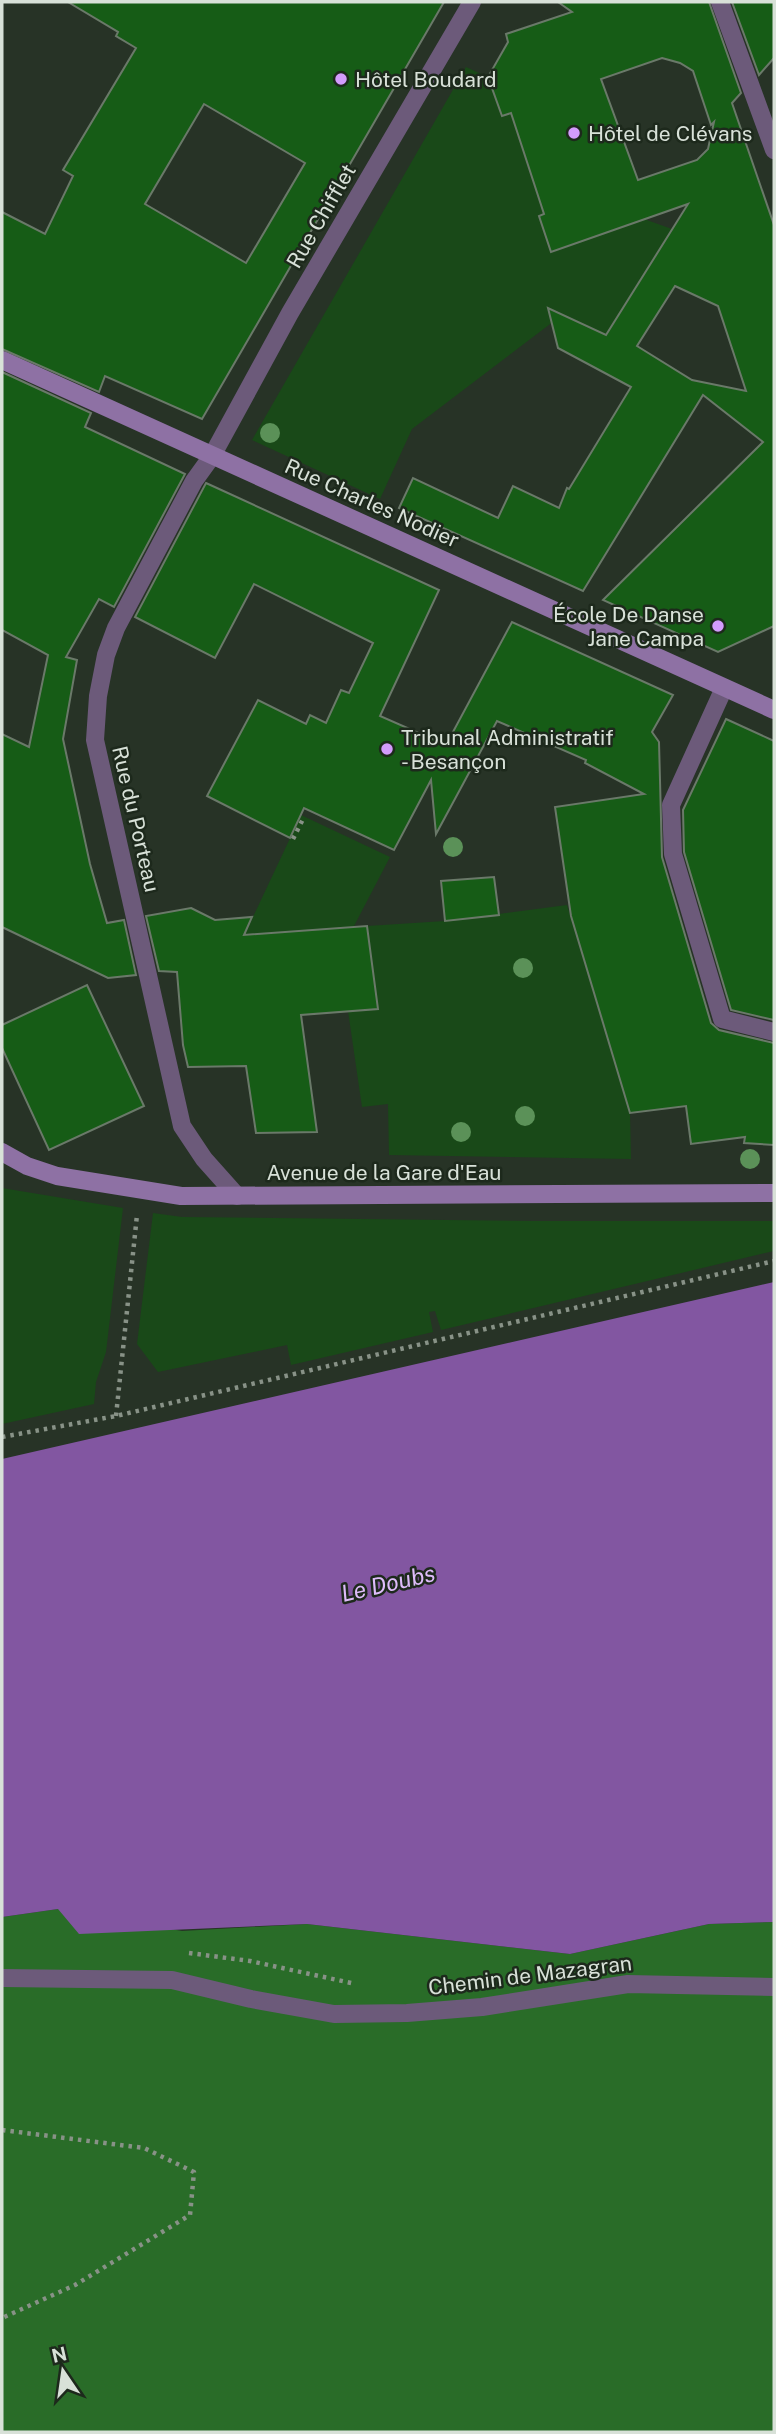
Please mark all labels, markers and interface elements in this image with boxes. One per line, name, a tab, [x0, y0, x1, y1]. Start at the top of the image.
place label: Hôtel Boudard	[355, 67, 496, 92]
marker: Hôtel Boudard	[333, 71, 349, 87]
place label: Hôtel de Clévans	[588, 121, 752, 146]
marker: Hôtel de Clévans	[566, 125, 582, 141]
street label: Rue Chifflet	[281, 159, 361, 273]
street label: Rue Charles Nodier	[281, 453, 463, 553]
place label: École De Danse Jane Campa	[553, 602, 704, 651]
marker: École De Danse Jane Campa	[710, 618, 726, 634]
place label: Tribunal Administratif - Besançon	[401, 725, 614, 774]
marker: Tribunal Administratif - Besançon	[379, 741, 395, 757]
street label: Rue du Porteau	[107, 744, 165, 894]
street label: Avenue de la Gare d'Eau	[266, 1160, 502, 1185]
water label: Le Doubs	[338, 1559, 438, 1607]
street label: Chemin de Mazagran	[427, 1950, 633, 2000]
north arrow	[28, 2336, 98, 2406]
text: N	[49, 2342, 69, 2367]

